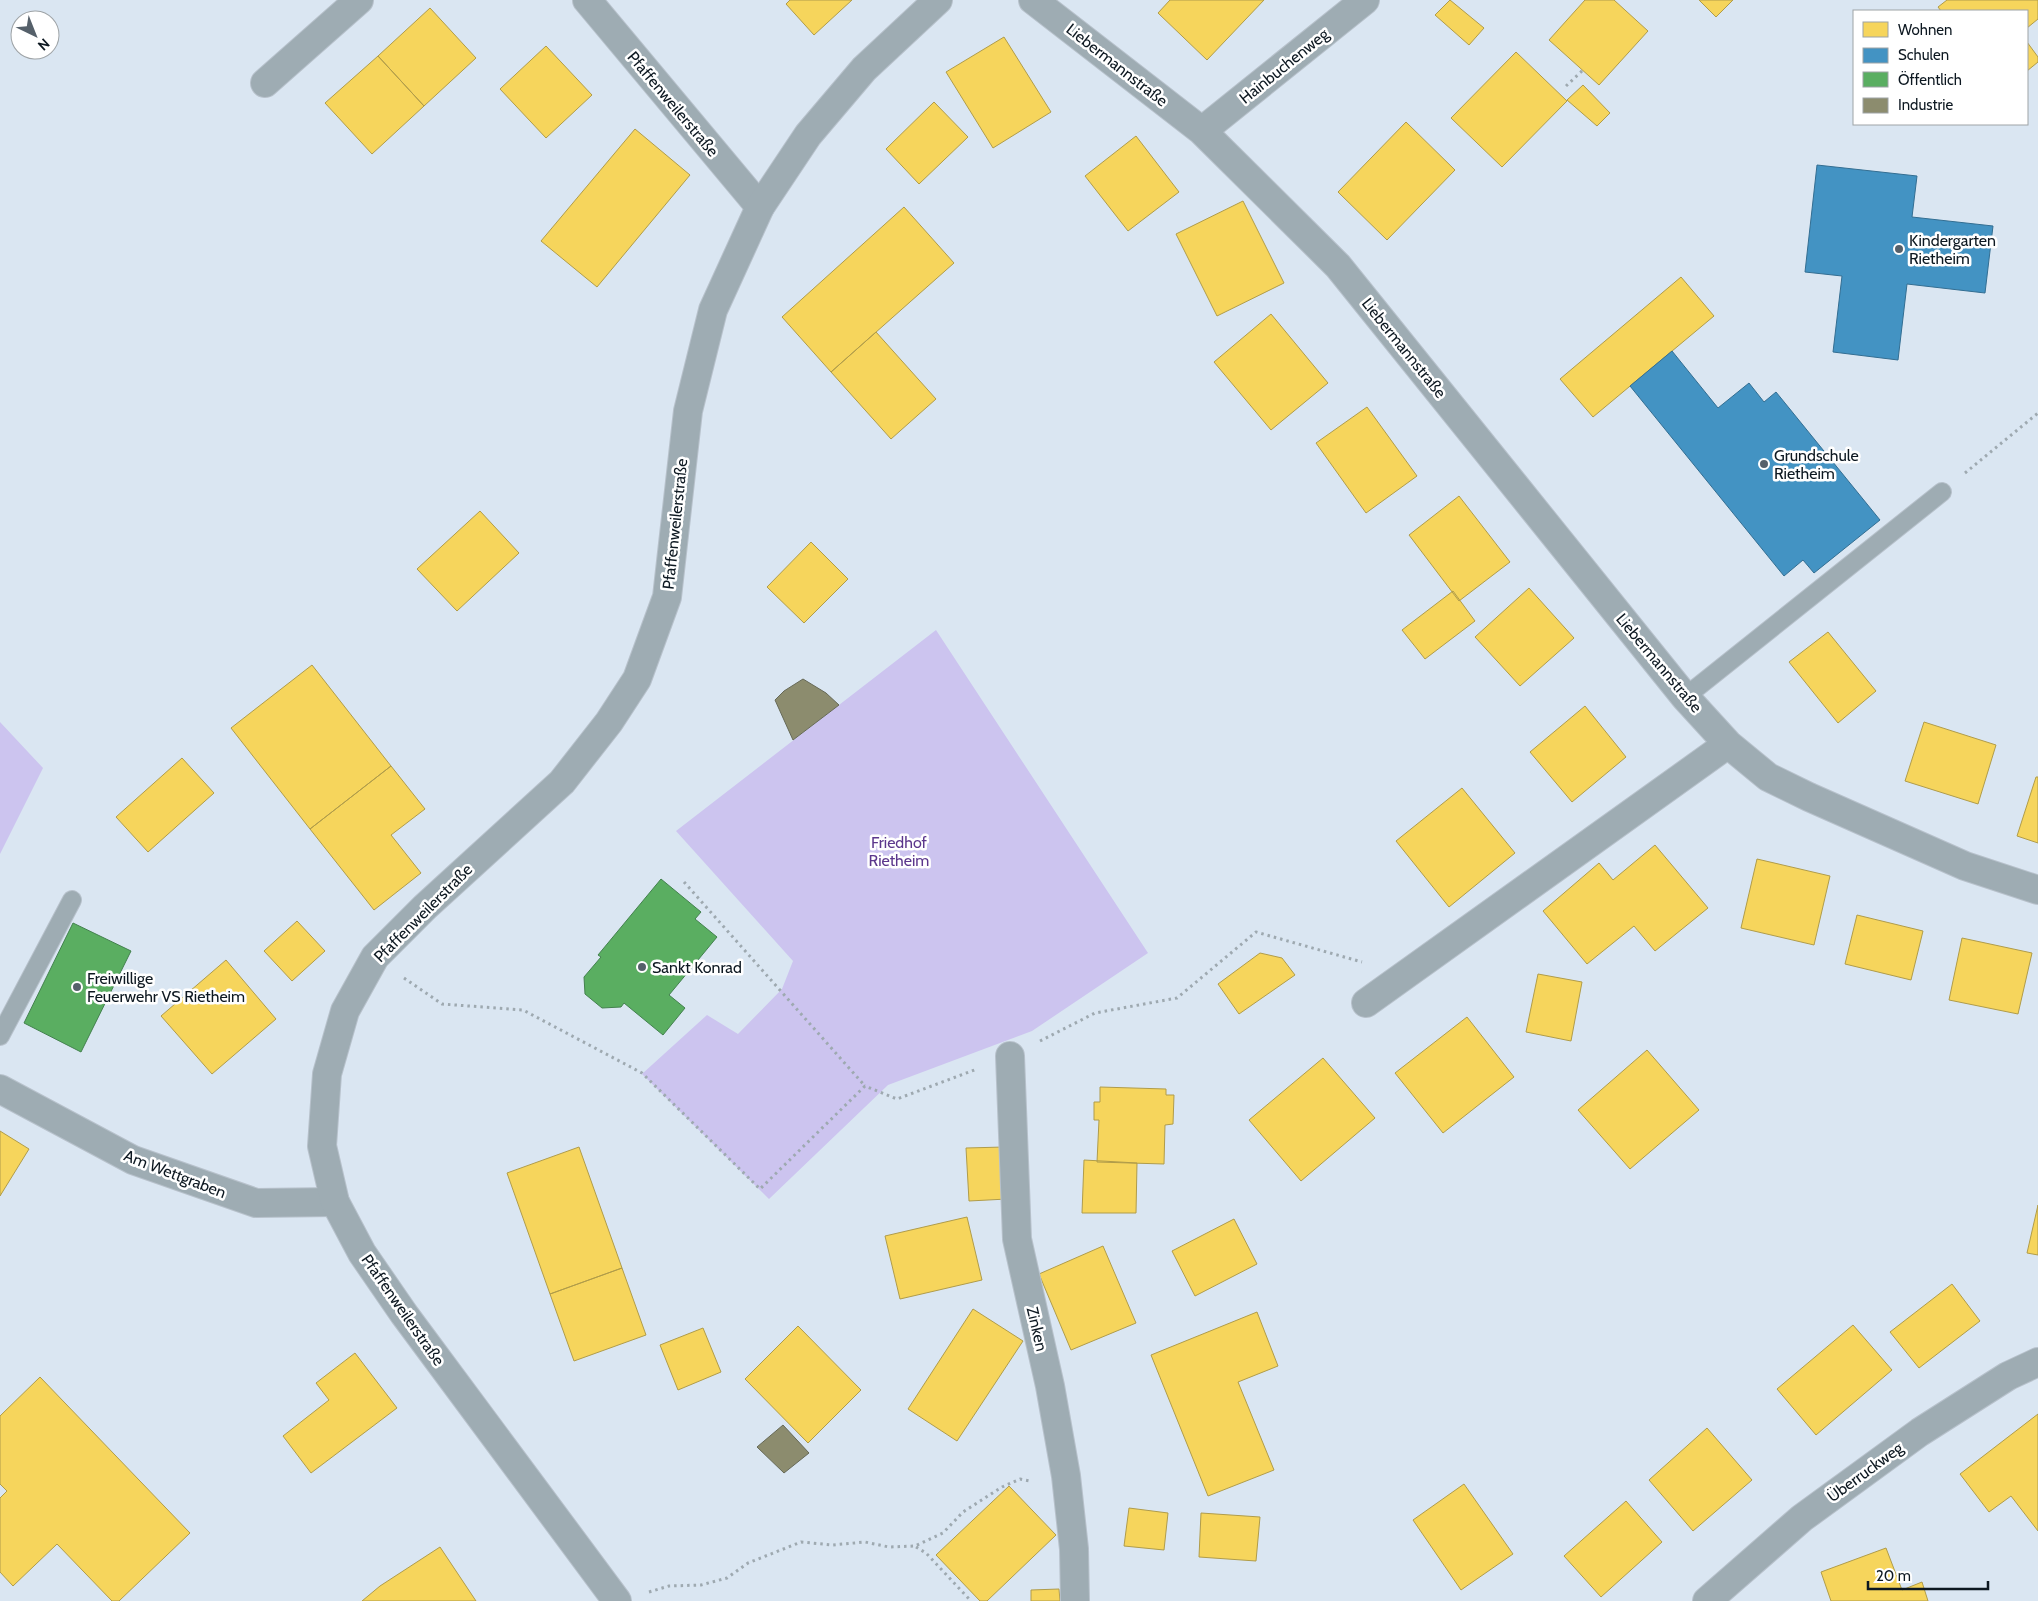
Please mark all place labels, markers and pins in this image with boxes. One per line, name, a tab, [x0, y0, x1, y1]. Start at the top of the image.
place label: Kindergarten Rietheim	[1909, 231, 1996, 268]
marker: Kindergarten Rietheim	[1893, 243, 1905, 255]
place label: Grundschule Rietheim	[1774, 446, 1859, 483]
marker: Grundschule Rietheim	[1758, 458, 1770, 470]
place label: Sankt Konrad	[652, 958, 742, 977]
marker: Sankt Konrad	[636, 961, 648, 973]
place label: Freiwillige Feuerwehr VS Rietheim	[87, 969, 245, 1006]
marker: Freiwillige Feuerwehr VS Rietheim	[71, 981, 83, 993]

